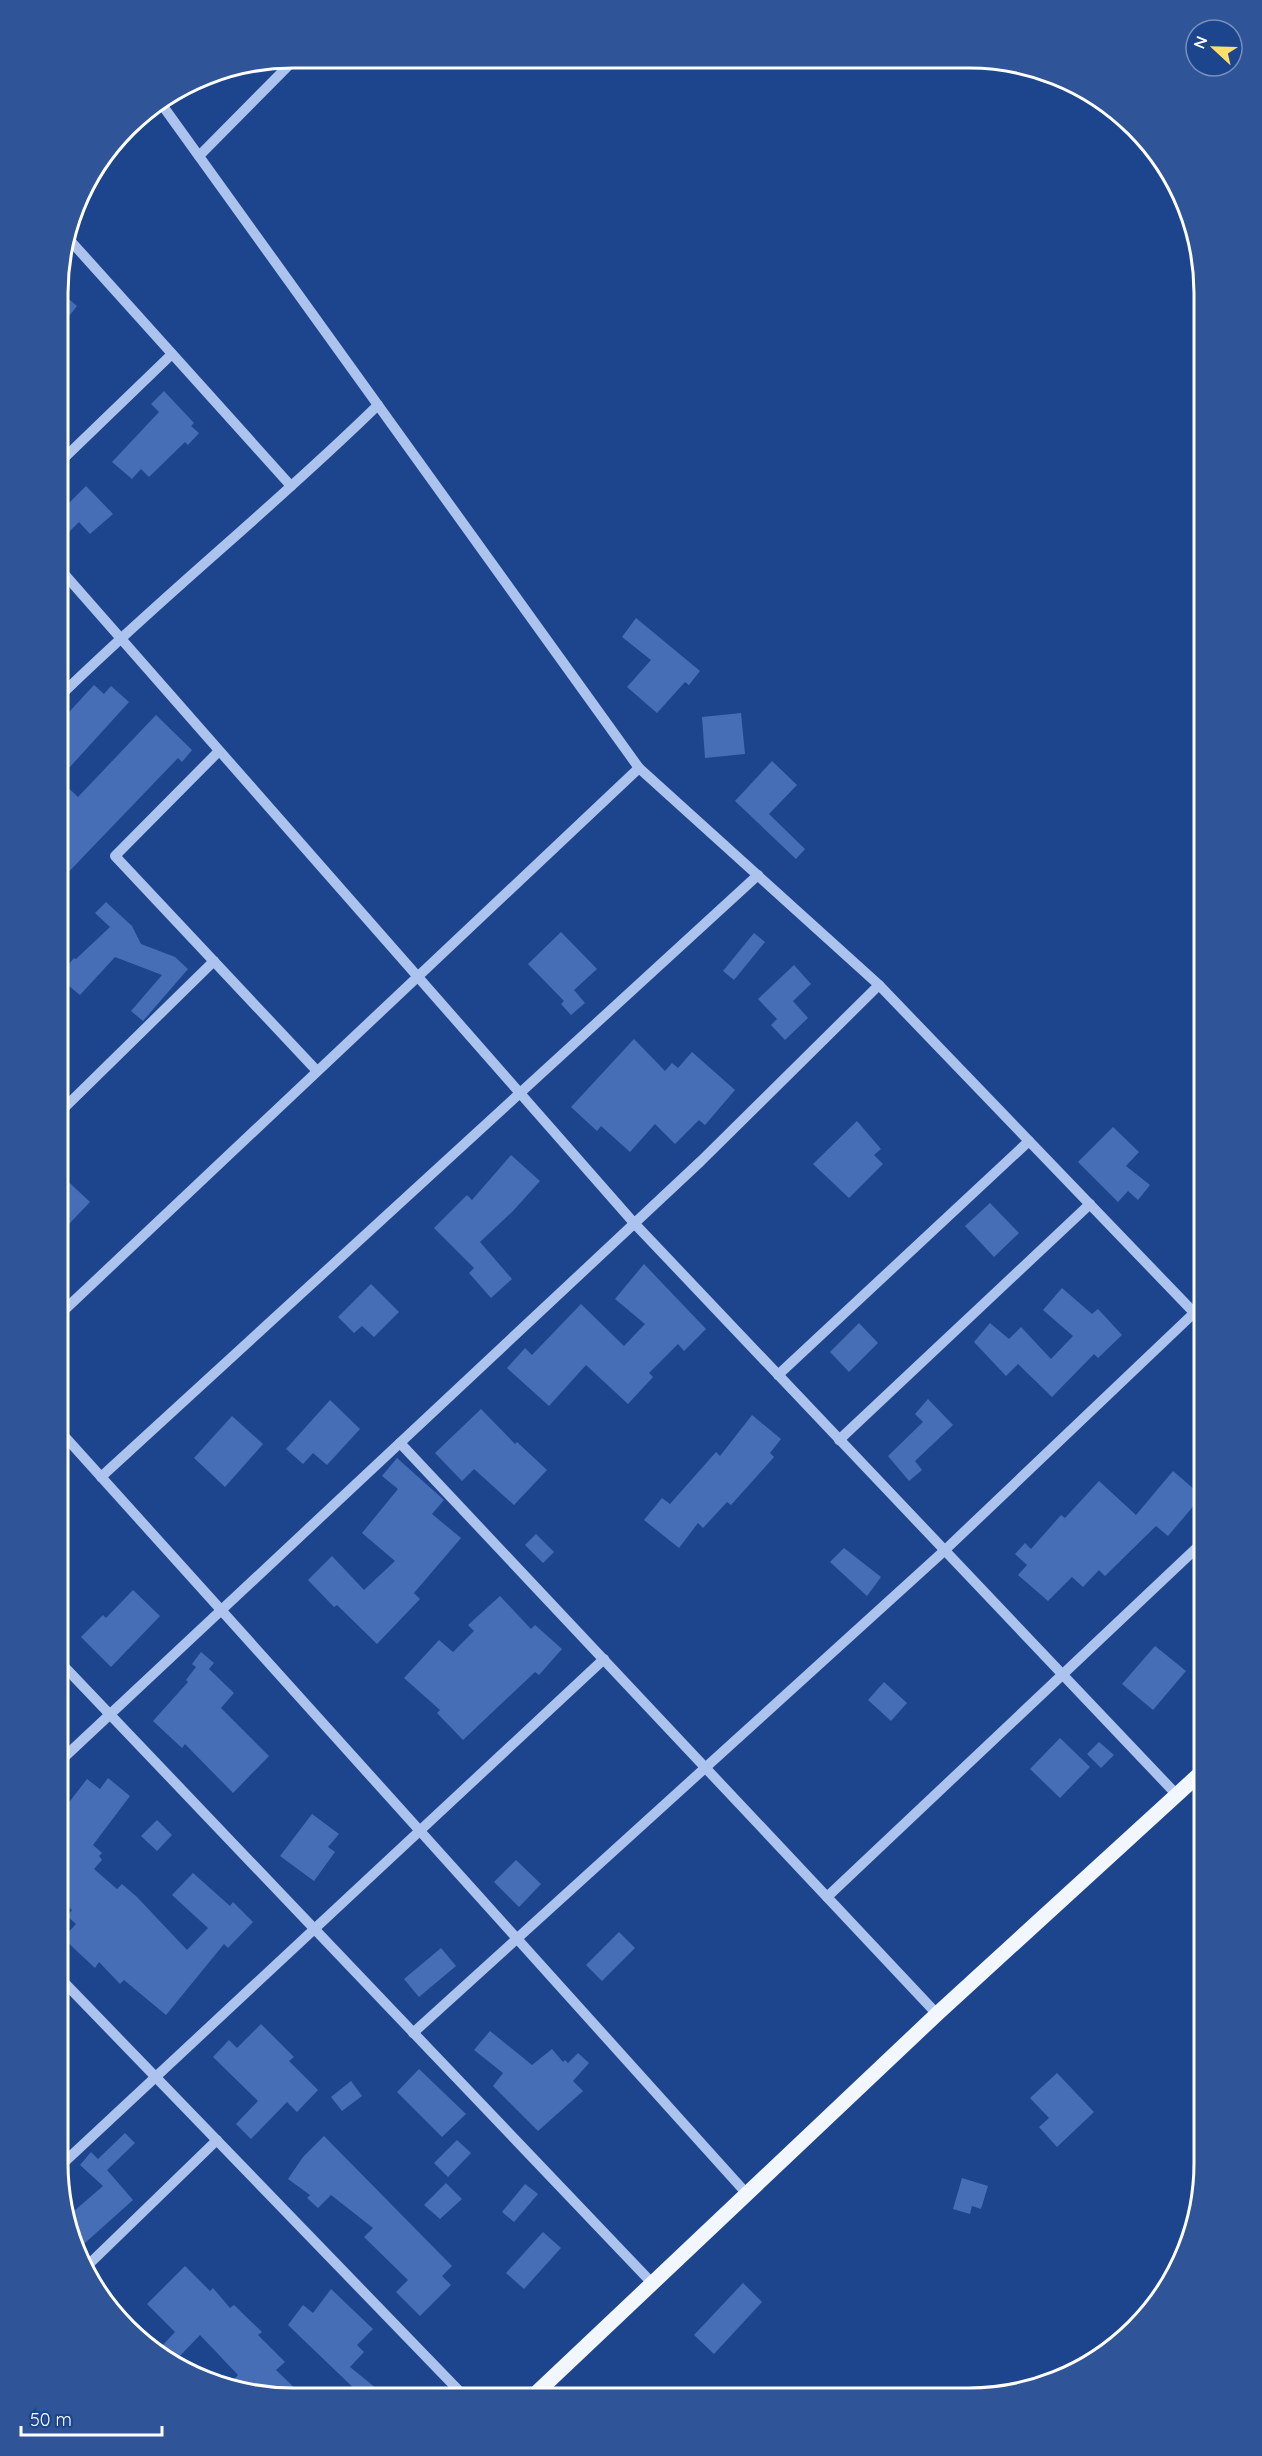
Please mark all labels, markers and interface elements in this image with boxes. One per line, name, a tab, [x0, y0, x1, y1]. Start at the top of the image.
north arrow	[1184, 18, 1244, 78]
text: N	[1189, 33, 1212, 52]
scale bar	[21, 2399, 162, 2437]
text: 50 m	[30, 2408, 72, 2431]

